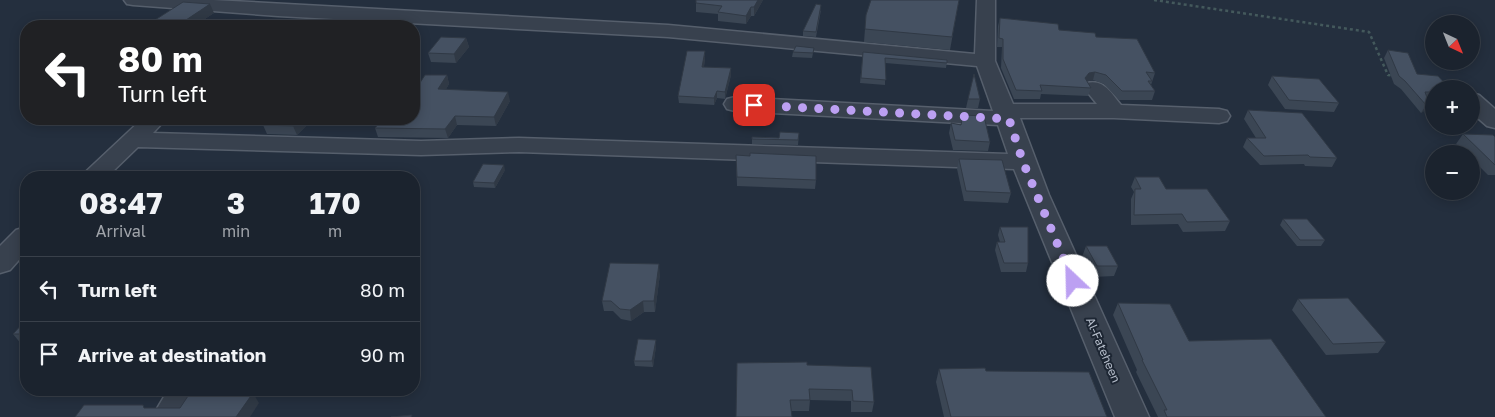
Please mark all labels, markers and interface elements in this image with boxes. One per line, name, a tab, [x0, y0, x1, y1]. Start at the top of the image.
north arrow	[1425, 15, 1480, 70]
map controls	[1425, 15, 1480, 200]
text: 80 m	[118, 38, 203, 80]
icon: left	[35, 40, 100, 105]
text: Turn left	[118, 80, 207, 107]
button: +	[1425, 80, 1480, 135]
pin	[733, 84, 775, 126]
icon: arrive	[740, 91, 768, 119]
button: −	[1425, 145, 1480, 200]
text: 08:47	[79, 185, 163, 221]
text: 3	[227, 185, 245, 221]
text: 170	[309, 185, 361, 221]
text: Arrival	[96, 221, 146, 241]
text: min	[222, 221, 250, 241]
text: m	[328, 221, 342, 241]
position arrow	[1046, 254, 1098, 306]
icon: left	[35, 275, 63, 303]
text: Turn left	[78, 278, 157, 301]
text: 80 m	[360, 278, 405, 301]
street label: Al-Fateheen	[1083, 315, 1124, 385]
icon: arrive	[35, 340, 63, 368]
text: Arrive at destination	[78, 343, 266, 366]
text: 90 m	[360, 343, 405, 366]

